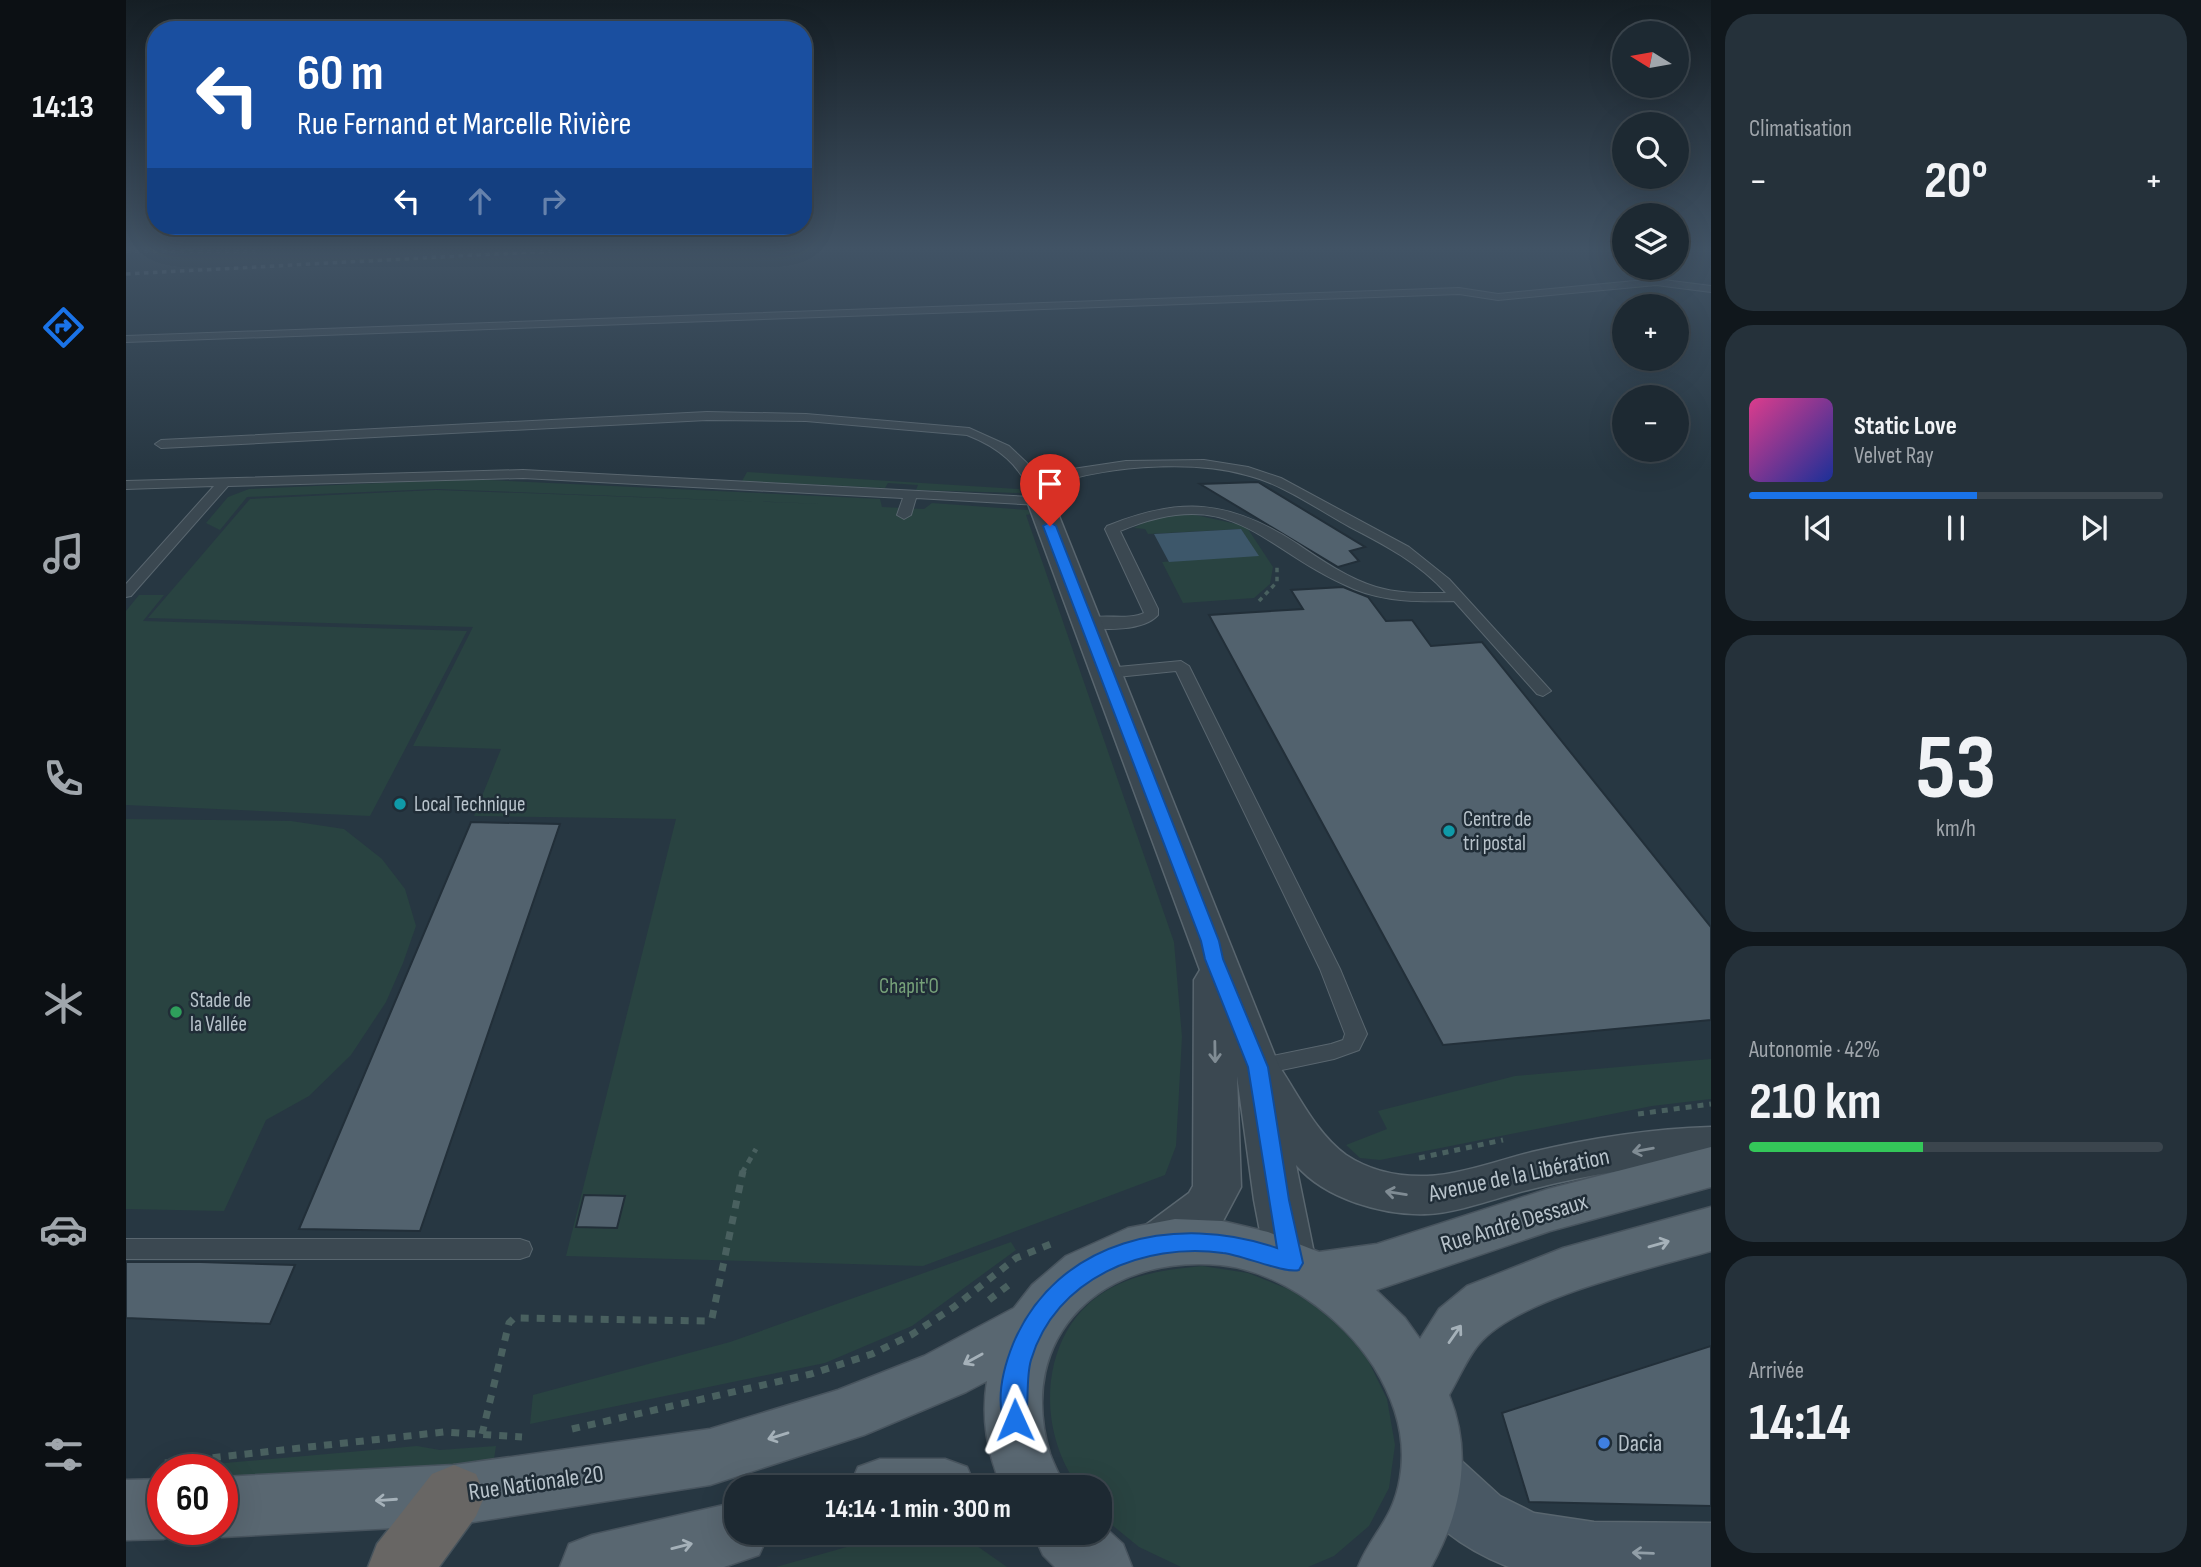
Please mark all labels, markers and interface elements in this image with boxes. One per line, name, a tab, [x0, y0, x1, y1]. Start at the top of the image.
north arrow	[1612, 21, 1689, 98]
map controls	[1612, 21, 1689, 462]
text: 60 m	[297, 45, 384, 104]
icon: left	[182, 49, 273, 140]
text: 14:13	[32, 88, 94, 127]
text: Rue Fernand et Marcelle Rivière	[297, 105, 631, 144]
button: search	[1612, 112, 1689, 189]
text: Climatisation	[1749, 115, 1852, 143]
text: 20°	[1924, 150, 1988, 213]
text: −	[1749, 159, 1768, 204]
text: +	[2144, 159, 2163, 204]
icon: left	[388, 182, 426, 220]
icon: ahead	[461, 182, 499, 220]
icon: right	[534, 182, 572, 220]
button: layers	[1612, 203, 1689, 280]
button: +	[1612, 294, 1689, 371]
icon: directions	[39, 303, 88, 352]
button: −	[1612, 385, 1689, 462]
text: Static Love	[1854, 411, 1957, 442]
text: Velvet Ray	[1854, 442, 1934, 470]
pin	[1020, 454, 1080, 526]
icon: arrive	[1031, 465, 1069, 503]
icon: previous	[1799, 509, 1837, 547]
icon: pause	[1937, 509, 1975, 547]
icon: next	[2075, 509, 2113, 547]
icon: music	[39, 529, 88, 578]
text: 53	[1916, 715, 1996, 824]
icon: phone	[39, 754, 88, 803]
place label: Local Technique	[414, 792, 526, 817]
marker: Local Technique	[392, 796, 408, 812]
place label: Centre de tri postal	[1463, 807, 1532, 856]
text: km/h	[1936, 815, 1976, 843]
marker: Centre de tri postal	[1441, 823, 1457, 839]
park label: Chapit'O	[879, 974, 939, 999]
icon: climate	[39, 979, 88, 1028]
place label: Stade de la Vallée	[190, 988, 251, 1037]
marker: Stade de la Vallée	[168, 1004, 184, 1020]
text: Autonomie · 42%	[1749, 1036, 1880, 1064]
one-way arrow	[1208, 1040, 1222, 1063]
text: 210 km	[1749, 1071, 1882, 1134]
street label: Avenue de la Libération	[1425, 1142, 1612, 1209]
one-way arrow	[1632, 1144, 1655, 1157]
one-way arrow	[1385, 1186, 1408, 1199]
street label: Rue André Dessaux	[1437, 1187, 1591, 1259]
icon: car	[39, 1205, 88, 1254]
one-way arrow	[1648, 1236, 1670, 1249]
one-way arrow	[1448, 1325, 1462, 1344]
one-way arrow	[963, 1352, 983, 1366]
text: Arrivée	[1749, 1357, 1804, 1385]
position arrow	[978, 1383, 1052, 1457]
text: 14:14	[1749, 1392, 1851, 1455]
place label: Dacia	[1618, 1429, 1662, 1458]
icon: filters	[39, 1430, 88, 1479]
one-way arrow	[767, 1431, 789, 1443]
marker: Dacia	[1596, 1435, 1612, 1451]
speed limit sign: 60	[147, 1454, 238, 1545]
street label: Rue Nationale 20	[467, 1459, 605, 1507]
one-way arrow	[375, 1493, 398, 1506]
text: 14:14 · 1 min · 300 m	[825, 1494, 1011, 1525]
one-way arrow	[670, 1539, 693, 1552]
one-way arrow	[1632, 1546, 1655, 1559]

